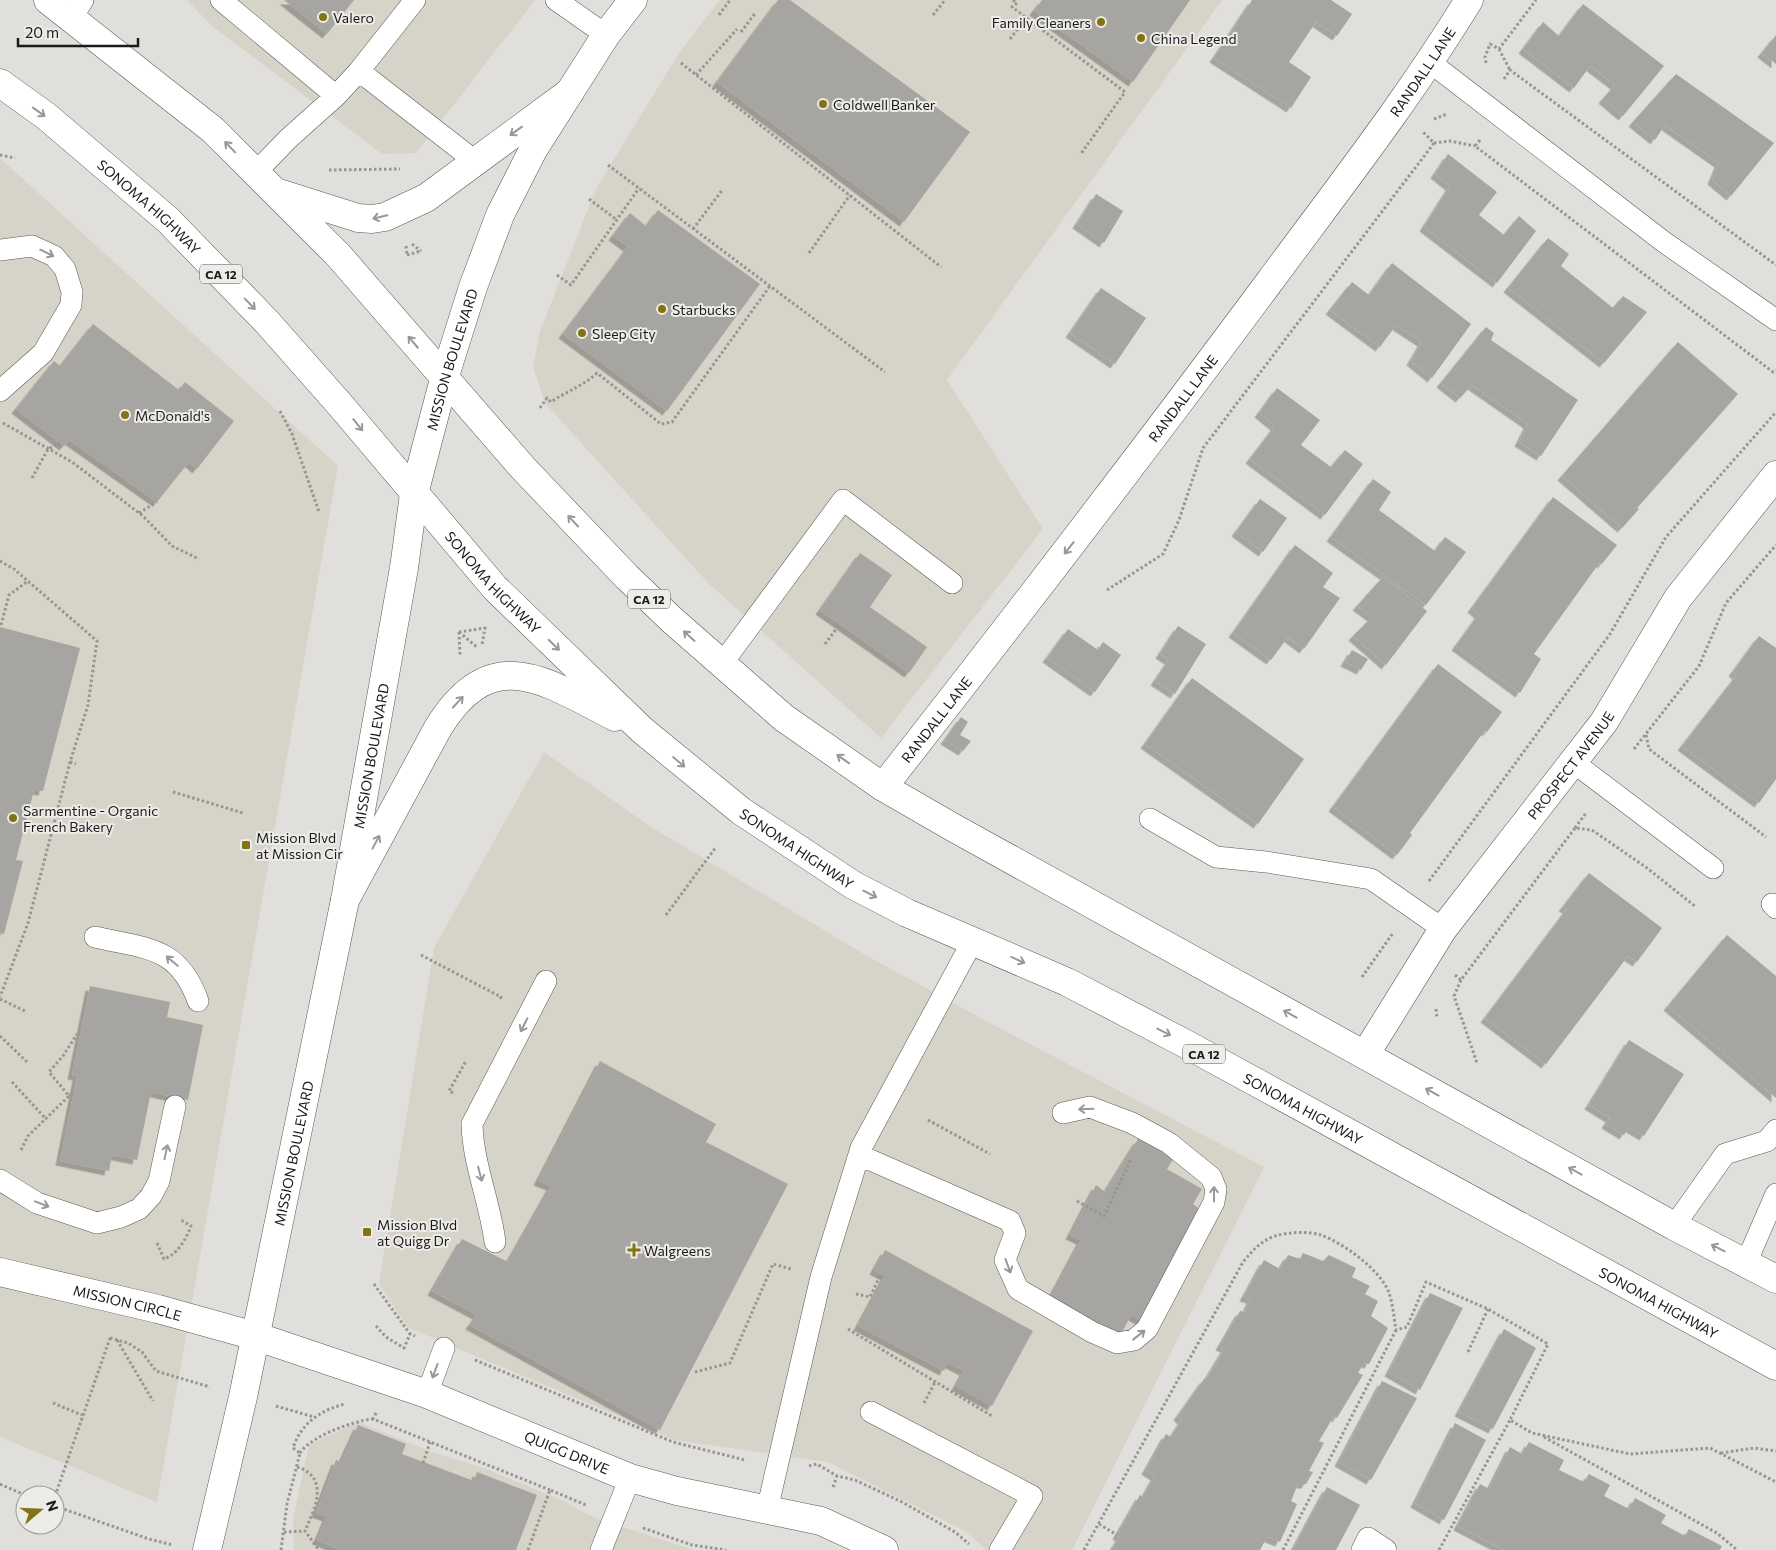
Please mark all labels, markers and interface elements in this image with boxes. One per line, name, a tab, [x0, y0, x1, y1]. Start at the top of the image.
place label: Valero	[333, 9, 374, 26]
marker: Valero	[317, 11, 329, 23]
place label: Family Cleaners	[992, 14, 1091, 31]
scale bar	[18, 15, 138, 47]
marker: Family Cleaners	[1095, 16, 1107, 28]
text: 20 m	[25, 23, 59, 41]
street label: RANDALL LANE	[1386, 24, 1458, 120]
place label: China Legend	[1151, 30, 1237, 47]
marker: China Legend	[1135, 32, 1147, 44]
place label: Coldwell Banker	[833, 96, 936, 113]
marker: Coldwell Banker	[817, 98, 829, 110]
one-way arrow	[32, 107, 46, 117]
one-way arrow	[509, 126, 523, 136]
one-way arrow	[224, 141, 236, 154]
street label: SONOMA HIGHWAY	[94, 155, 205, 257]
one-way arrow	[372, 213, 388, 222]
one-way arrow	[39, 249, 54, 259]
road number: CA 12	[200, 264, 242, 284]
street label: MISSION BOULEVARD	[422, 286, 481, 432]
one-way arrow	[244, 297, 256, 310]
place label: Starbucks	[672, 301, 736, 318]
marker: Starbucks	[656, 303, 668, 315]
place label: Sleep City	[592, 325, 656, 342]
marker: Sleep City	[576, 327, 588, 339]
one-way arrow	[408, 335, 419, 348]
street label: RANDALL LANE	[1144, 351, 1221, 445]
place label: McDonald's	[135, 407, 210, 424]
marker: McDonald's	[119, 409, 131, 421]
one-way arrow	[352, 418, 363, 431]
one-way arrow	[567, 515, 579, 528]
street label: SONOMA HIGHWAY	[442, 527, 545, 637]
one-way arrow	[1064, 541, 1074, 555]
road number: CA 12	[628, 590, 670, 608]
one-way arrow	[682, 630, 695, 641]
one-way arrow	[547, 639, 560, 651]
street label: RANDALL LANE	[897, 673, 975, 766]
street label: MISSION BOULEVARD	[349, 682, 392, 830]
one-way arrow	[452, 695, 464, 708]
street label: PROSPECT AVENUE	[1523, 708, 1617, 822]
one-way arrow	[836, 754, 850, 764]
one-way arrow	[672, 756, 685, 767]
place label: Sarmentine - Organic French Bakery	[23, 802, 158, 835]
street label: SONOMA HIGHWAY	[737, 804, 857, 892]
marker: Sarmentine - Organic French Bakery	[7, 812, 19, 824]
place label: Mission Blvd at Mission Cir	[256, 829, 343, 862]
one-way arrow	[372, 835, 382, 850]
marker: Mission Blvd at Mission Cir	[240, 839, 252, 851]
one-way arrow	[862, 890, 877, 899]
one-way arrow	[166, 955, 179, 966]
one-way arrow	[1010, 956, 1025, 966]
one-way arrow	[1283, 1008, 1298, 1018]
one-way arrow	[519, 1017, 528, 1032]
one-way arrow	[1156, 1027, 1171, 1037]
road number: CA 12	[1183, 1044, 1225, 1064]
street label: SONOMA HIGHWAY	[1241, 1069, 1366, 1148]
street label: MISSION BOULEVARD	[270, 1079, 316, 1227]
one-way arrow	[1426, 1087, 1440, 1097]
one-way arrow	[1079, 1105, 1095, 1114]
one-way arrow	[161, 1145, 171, 1161]
one-way arrow	[476, 1165, 486, 1181]
one-way arrow	[1567, 1166, 1582, 1176]
one-way arrow	[1209, 1186, 1219, 1202]
one-way arrow	[34, 1201, 49, 1210]
place label: Mission Blvd at Quigg Dr	[377, 1216, 457, 1249]
marker: Mission Blvd at Quigg Dr	[361, 1226, 373, 1238]
place label: Walgreens	[644, 1242, 711, 1259]
one-way arrow	[1710, 1243, 1725, 1253]
marker: Walgreens	[628, 1244, 640, 1256]
one-way arrow	[1004, 1258, 1013, 1273]
street label: SONOMA HIGHWAY	[1596, 1263, 1721, 1341]
street label: MISSION CIRCLE	[72, 1281, 184, 1324]
one-way arrow	[1132, 1330, 1145, 1341]
one-way arrow	[430, 1363, 439, 1378]
street label: QUIGG DRIVE	[522, 1427, 612, 1477]
north arrow	[15, 1485, 65, 1535]
text: N	[43, 1498, 63, 1513]

